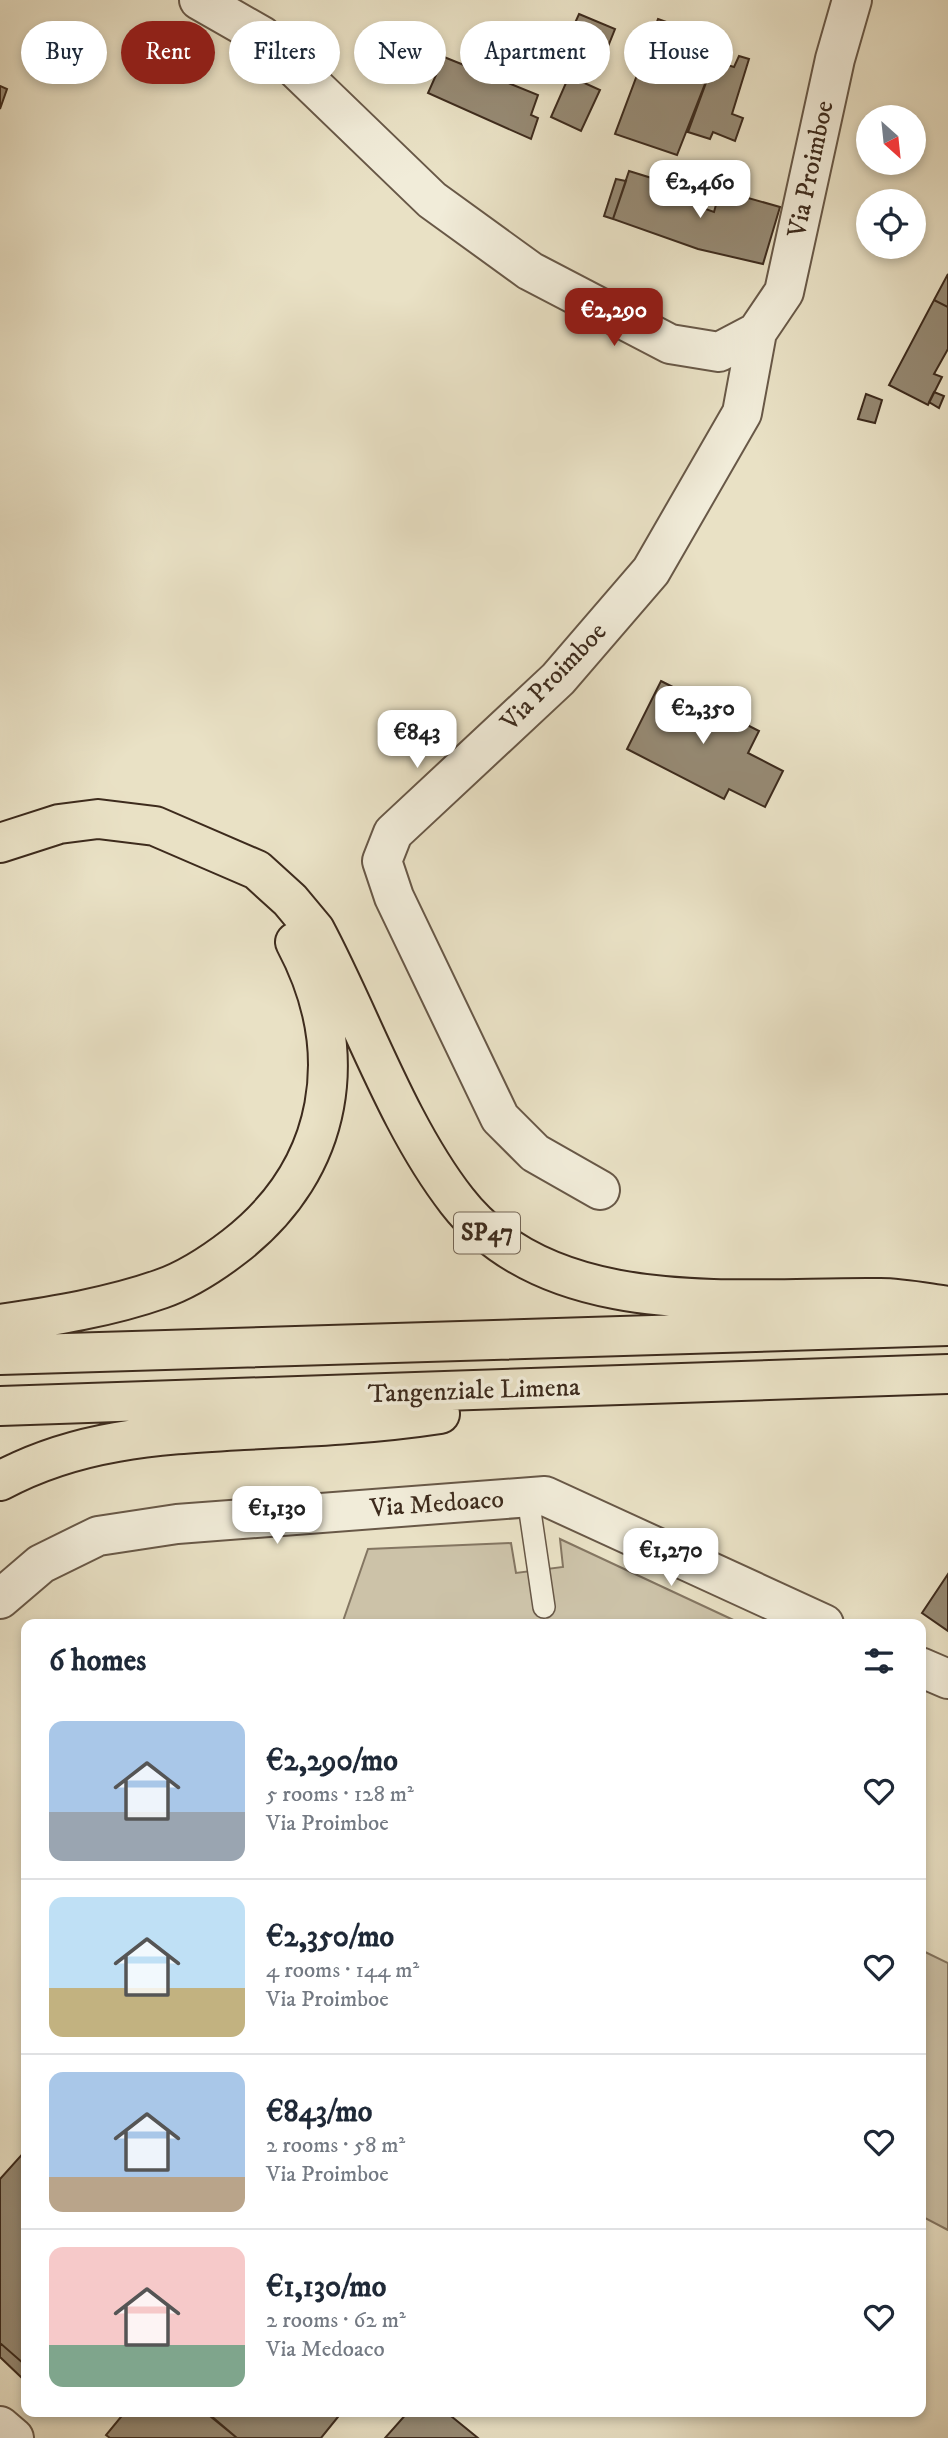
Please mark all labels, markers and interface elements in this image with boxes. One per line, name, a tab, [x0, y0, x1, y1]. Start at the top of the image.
chip: Buy	[21, 21, 107, 84]
chip: Rent	[121, 21, 215, 84]
chip: Filters	[229, 21, 340, 84]
chip: New	[354, 21, 446, 84]
chip: Apartment	[460, 21, 610, 84]
chip: House	[624, 21, 733, 84]
street label: Via Proimboe	[780, 98, 842, 241]
north arrow	[856, 105, 926, 175]
map controls	[856, 105, 926, 259]
pin: €2,460	[643, 160, 757, 220]
text: €2,460	[665, 168, 735, 197]
button: locate	[856, 189, 926, 259]
pin: €2,290	[557, 288, 671, 348]
text: €2,290	[581, 296, 647, 325]
street label: Via Proimboe	[493, 616, 614, 739]
pin: €2,350	[646, 686, 760, 746]
text: €2,350	[671, 694, 735, 723]
pin: €843	[376, 710, 458, 770]
text: €843	[394, 718, 440, 747]
road number: SP47	[454, 1212, 520, 1254]
street label: Tangenziale Limena	[367, 1371, 581, 1411]
street label: Via Medoaco	[368, 1483, 505, 1525]
pin: €1,130	[220, 1486, 334, 1546]
text: €1,130	[248, 1494, 306, 1523]
pin: €1,270	[614, 1528, 728, 1588]
text: €1,270	[639, 1536, 703, 1565]
icon: filters	[860, 1642, 898, 1680]
text: 6 homes	[49, 1643, 146, 1680]
text: €2,290/mo	[266, 1743, 398, 1780]
icon: home	[105, 1749, 189, 1833]
icon: heart	[860, 1772, 898, 1810]
text: 5 rooms · 128 m²	[266, 1780, 414, 1809]
text: Via Proimboe	[266, 1809, 389, 1838]
text: €2,350/mo	[266, 1919, 394, 1956]
icon: home	[105, 1925, 189, 2009]
icon: heart	[860, 1948, 898, 1986]
text: 4 rooms · 144 m²	[266, 1956, 419, 1985]
text: Via Proimboe	[266, 1985, 389, 2014]
text: €843/mo	[266, 2094, 372, 2131]
icon: home	[105, 2100, 189, 2184]
icon: heart	[860, 2123, 898, 2161]
text: 2 rooms · 58 m²	[266, 2131, 405, 2160]
text: Via Proimboe	[266, 2160, 389, 2189]
text: €1,130/mo	[266, 2269, 386, 2306]
icon: home	[105, 2275, 189, 2359]
icon: heart	[860, 2298, 898, 2336]
text: 2 rooms · 62 m²	[266, 2306, 406, 2335]
text: Via Medoaco	[266, 2335, 385, 2364]

